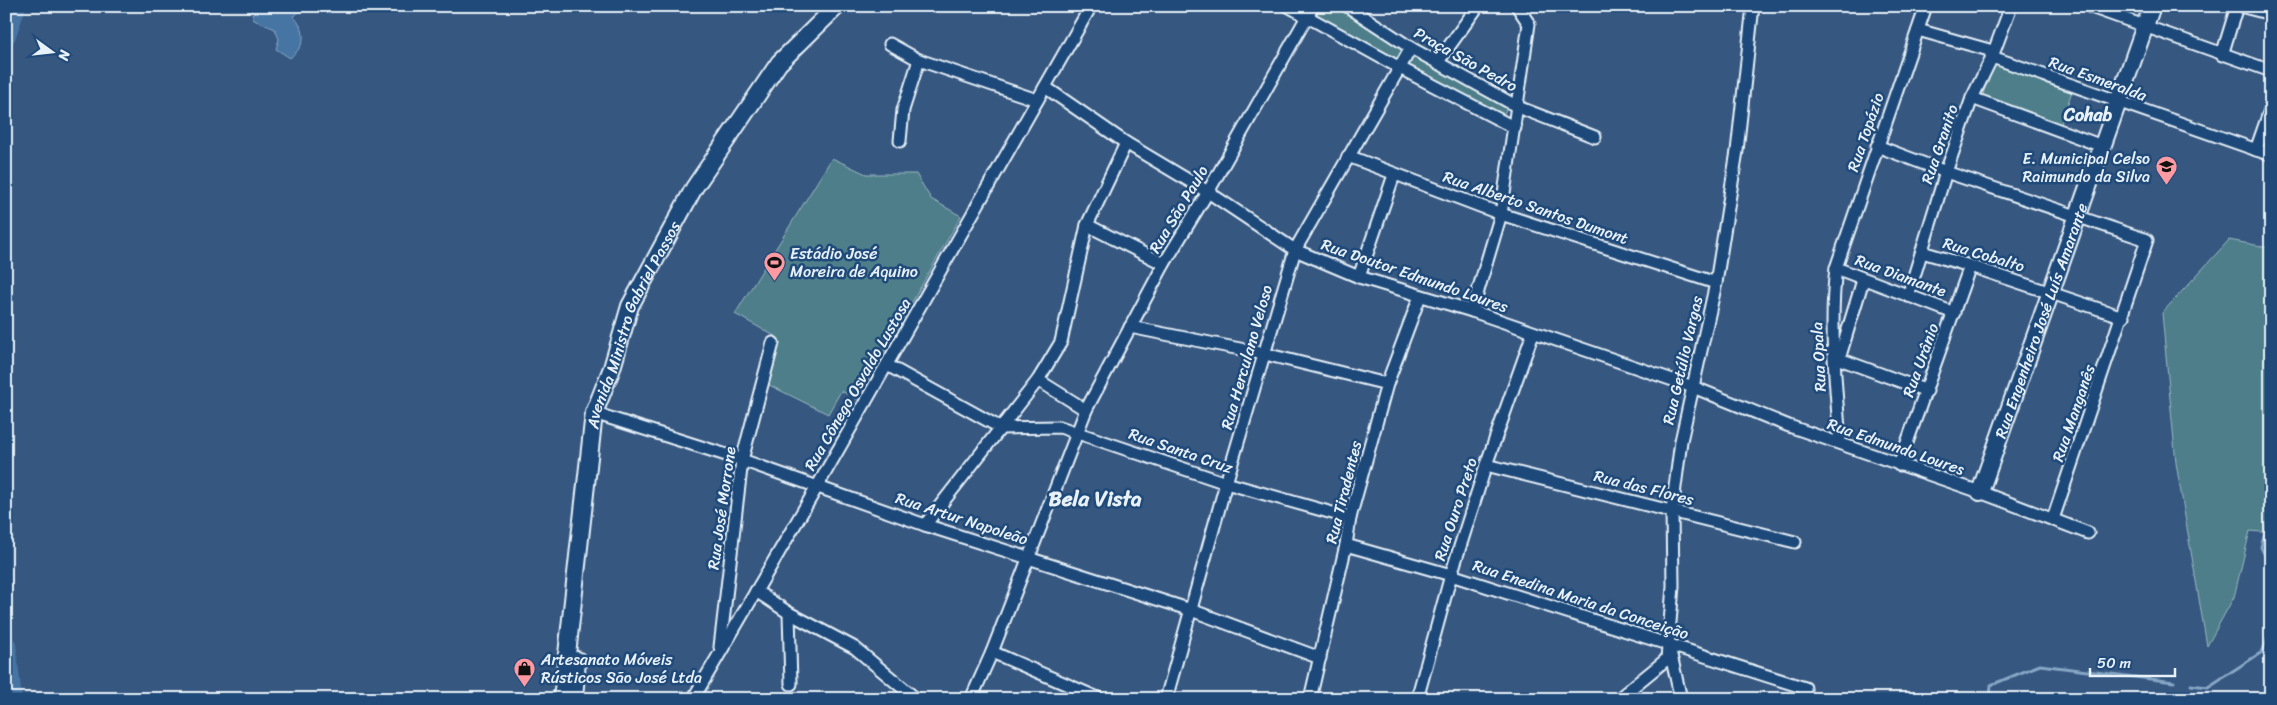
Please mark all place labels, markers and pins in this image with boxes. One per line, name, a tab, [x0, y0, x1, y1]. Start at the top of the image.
place label: E. Municipal Celso Raimundo da Silva	[2023, 144, 2150, 191]
school or university icon: E. Municipal Celso Raimundo da Silva	[2154, 155, 2178, 186]
place label: Estádio José Moreira de Aquino	[790, 239, 918, 286]
sports icon: Estádio José Moreira de Aquino	[762, 250, 786, 281]
place label: Artesanato Móveis Rústicos São José Ltda	[540, 645, 702, 692]
shop icon: Artesanato Móveis Rústicos São José Ltda	[513, 656, 537, 687]

